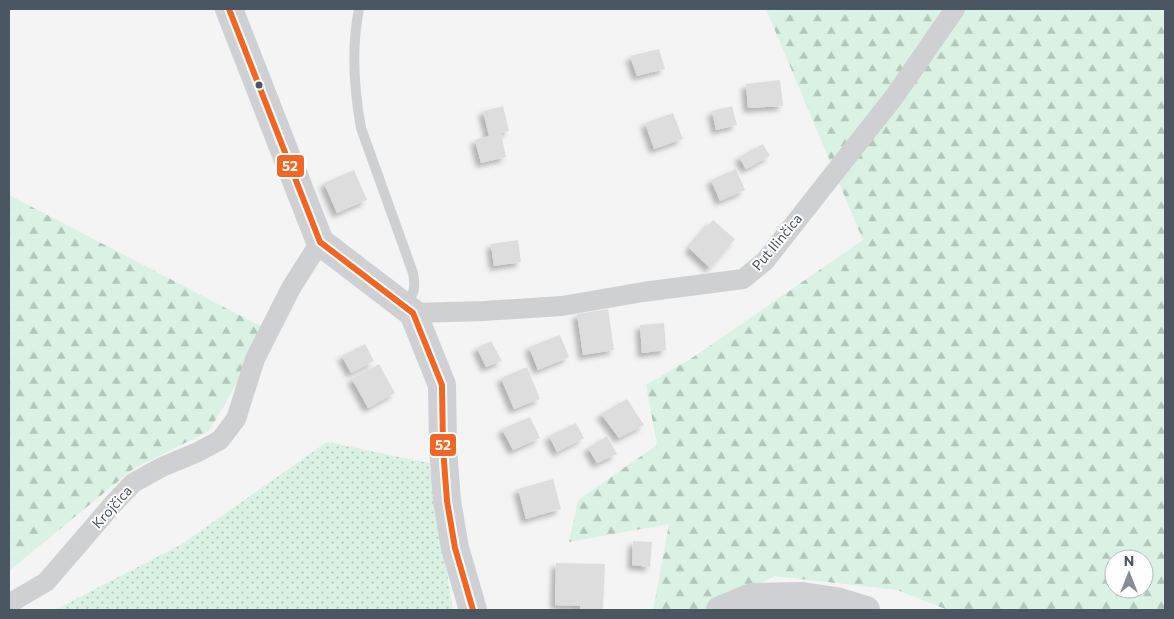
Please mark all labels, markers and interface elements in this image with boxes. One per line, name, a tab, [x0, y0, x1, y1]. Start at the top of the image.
unlabelled marker	[254, 80, 264, 90]
line badge: 52	[276, 154, 305, 178]
text: 52	[282, 157, 298, 174]
street label: Put Ilinčica	[748, 210, 805, 274]
line badge: 52	[429, 433, 457, 457]
text: 52	[435, 436, 451, 453]
street label: Krojčica	[88, 482, 135, 531]
north arrow	[1104, 549, 1154, 599]
text: N	[1124, 552, 1134, 569]

